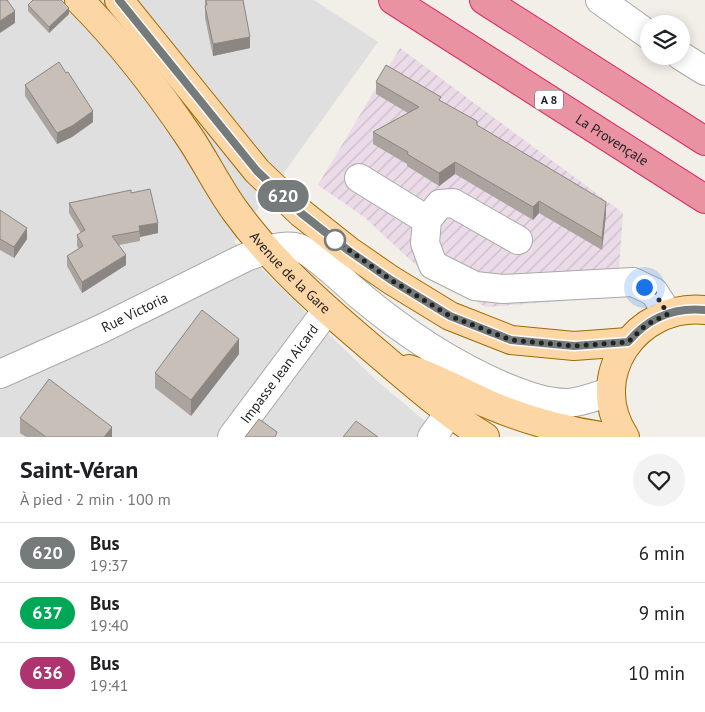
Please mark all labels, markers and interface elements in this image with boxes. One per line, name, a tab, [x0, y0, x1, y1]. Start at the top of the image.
map controls	[640, 15, 690, 65]
button: layers	[640, 15, 690, 65]
road number: A 8	[535, 90, 563, 110]
street label: La Provençale	[572, 110, 652, 170]
line badge: 620	[254, 180, 312, 212]
text: 620	[268, 184, 298, 207]
street label: Avenue de la Gare	[246, 228, 335, 317]
unlabelled marker	[324, 229, 346, 251]
your location	[632, 275, 657, 300]
street label: Rue Victoria	[98, 288, 171, 336]
street label: Impasse Jean Aicard	[236, 321, 322, 427]
text: Saint-Véran	[20, 454, 138, 485]
button: heart	[633, 454, 685, 506]
text: À pied · 2 min · 100 m	[20, 489, 171, 509]
text: Bus	[90, 531, 119, 555]
text: 620	[32, 541, 63, 564]
text: 6 min	[639, 541, 685, 565]
text: 19:37	[90, 555, 128, 575]
text: Bus	[90, 591, 119, 615]
text: 637	[32, 601, 63, 624]
text: 9 min	[639, 601, 685, 625]
text: 19:40	[90, 615, 128, 635]
text: Bus	[90, 651, 119, 675]
text: 636	[32, 661, 63, 684]
text: 10 min	[628, 661, 685, 685]
text: 19:41	[90, 675, 128, 695]

